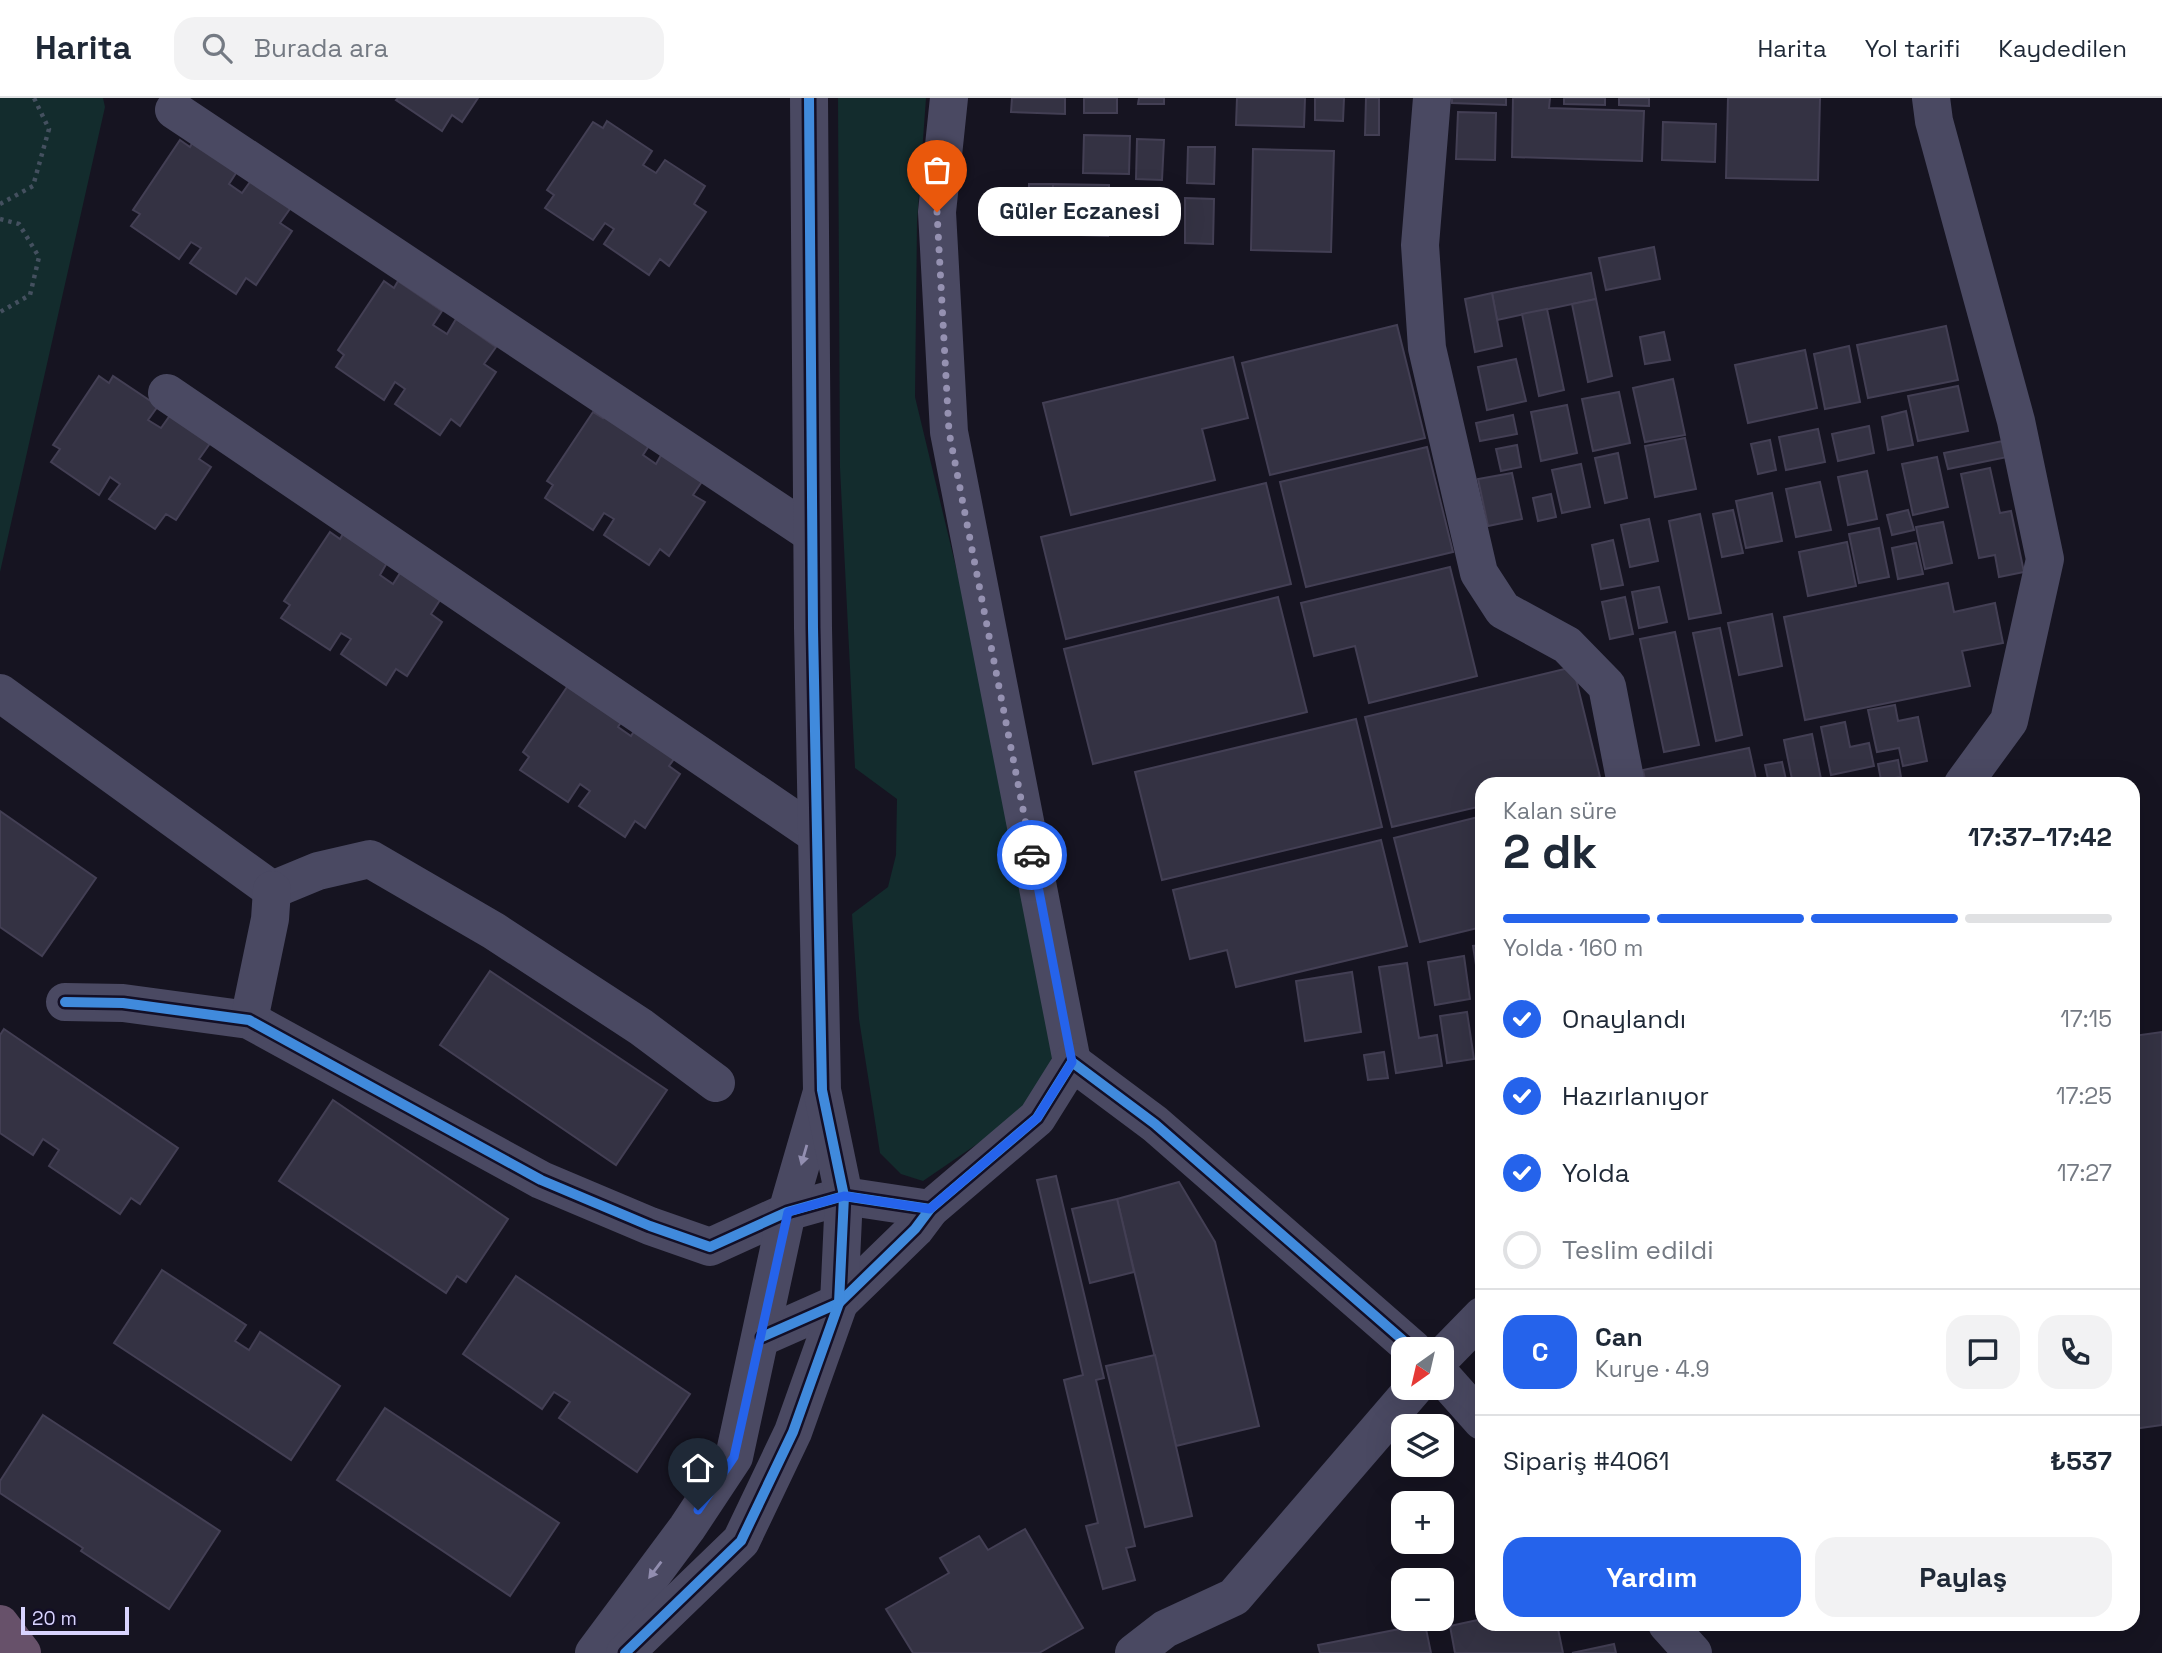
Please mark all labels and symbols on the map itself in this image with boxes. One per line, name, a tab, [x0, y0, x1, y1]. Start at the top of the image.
pin	[907, 140, 967, 212]
callout: Güler Eczanesi	[979, 188, 1182, 236]
courier	[997, 820, 1067, 890]
one-way arrow	[798, 1145, 808, 1166]
north arrow	[1391, 1337, 1454, 1400]
pin	[668, 1438, 728, 1510]
one-way arrow	[648, 1561, 662, 1580]
scale bar	[21, 1604, 130, 1636]

